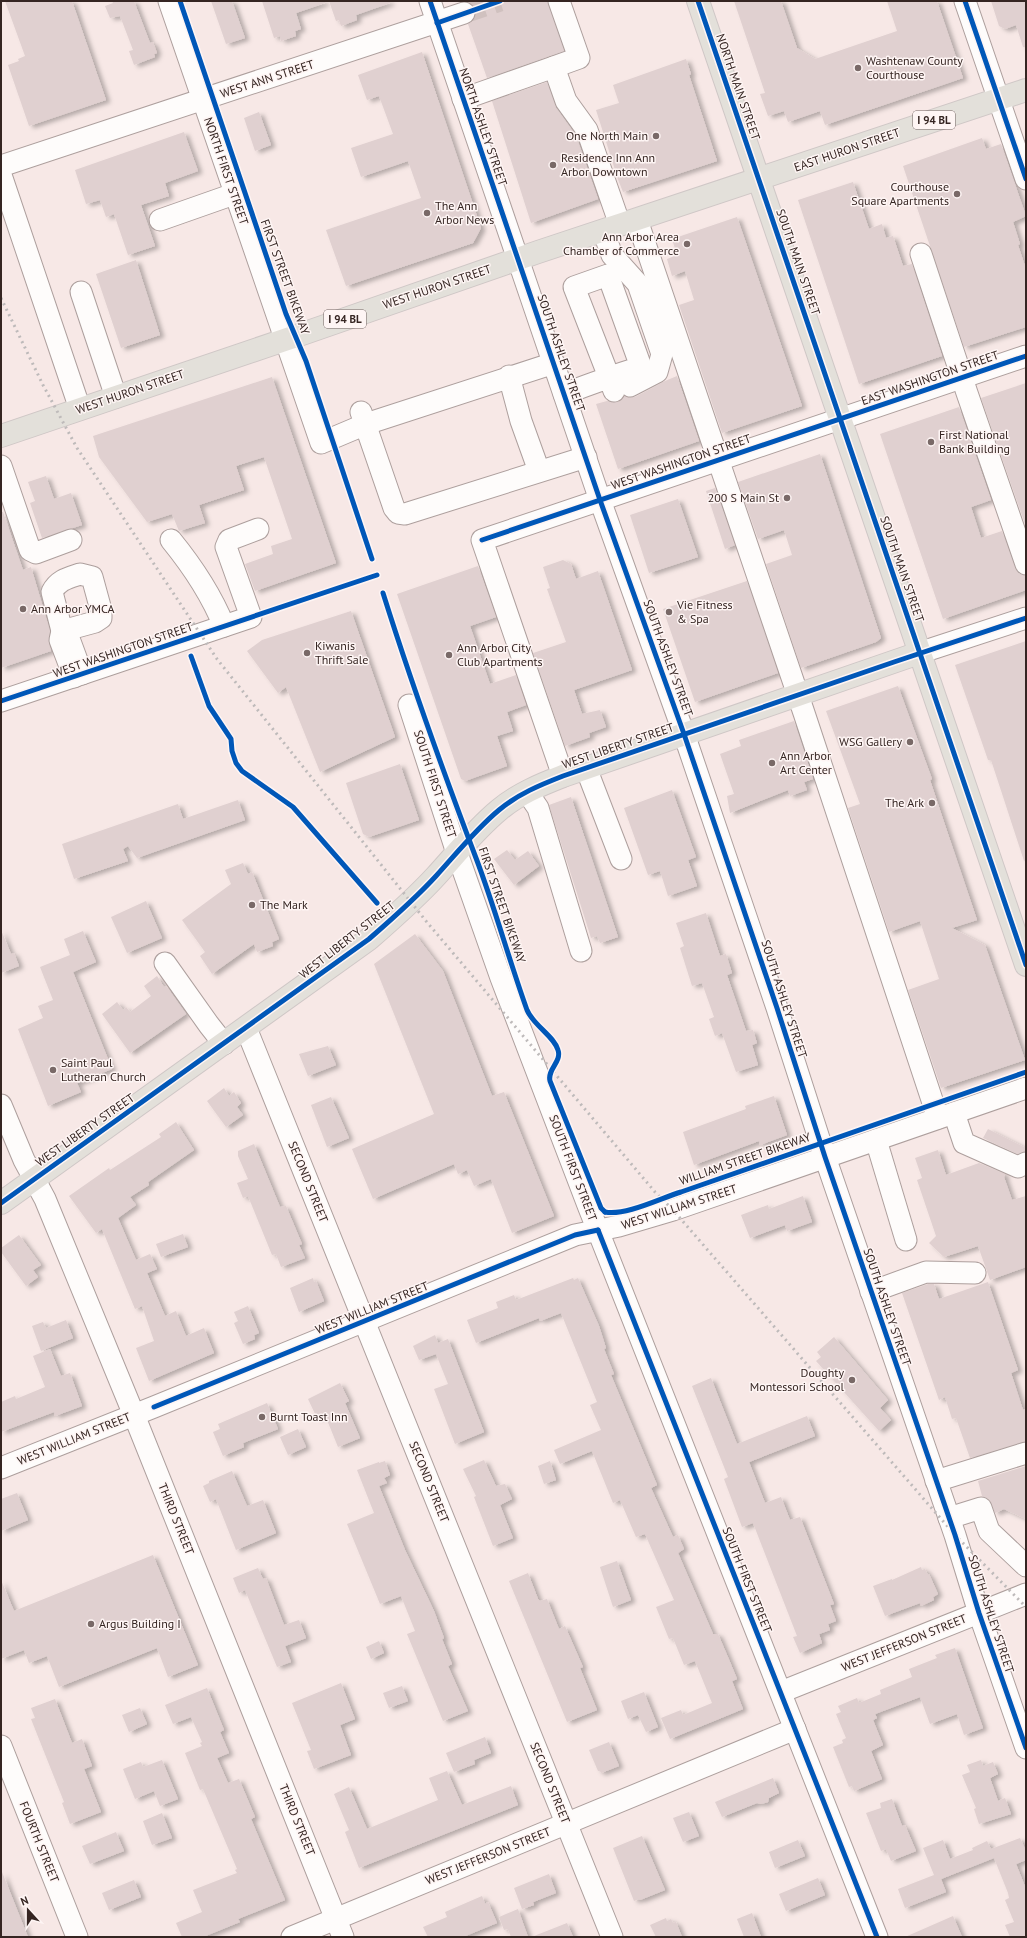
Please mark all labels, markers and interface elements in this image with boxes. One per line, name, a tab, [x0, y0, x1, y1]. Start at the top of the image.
street label: NORTH MAIN STREET	[713, 32, 764, 142]
place label: Washtenaw County Courthouse	[866, 53, 963, 82]
street label: WEST ANN STREET	[218, 56, 316, 101]
marker: Washtenaw County Courthouse	[853, 63, 863, 73]
street label: NORTH ASHLEY STREET	[456, 66, 511, 188]
road number: I 94 BL	[913, 111, 955, 129]
street label: NORTH FIRST STREET	[201, 115, 252, 227]
street label: EAST HURON STREET	[792, 124, 902, 175]
place label: One North Main	[566, 128, 648, 143]
marker: One North Main	[651, 131, 661, 141]
place label: Residence Inn Ann Arbor Downtown	[561, 150, 655, 179]
marker: Residence Inn Ann Arbor Downtown	[548, 160, 558, 170]
place label: Courthouse Square Apartments	[851, 179, 949, 208]
marker: Courthouse Square Apartments	[952, 189, 962, 199]
place label: The Ann Arbor News	[435, 198, 494, 227]
street label: SOUTH MAIN STREET	[773, 207, 824, 317]
marker: The Ann Arbor News	[422, 208, 432, 218]
street label: FIRST STREET BIKEWAY	[258, 217, 313, 337]
place label: Ann Arbor Area Chamber of Commerce	[563, 229, 679, 258]
marker: Ann Arbor Area Chamber of Commerce	[682, 239, 692, 249]
street label: WEST HURON STREET	[381, 261, 493, 312]
street label: SOUTH ASHLEY STREET	[534, 292, 589, 414]
road number: I 94 BL	[324, 310, 366, 328]
street label: EAST WASHINGTON STREET	[859, 347, 1001, 408]
street label: WEST HURON STREET	[74, 366, 186, 417]
place label: First National Bank Building	[939, 427, 1010, 456]
street label: WEST WASHINGTON STREET	[609, 430, 753, 493]
marker: First National Bank Building	[926, 437, 936, 447]
place label: 200 S Main St	[708, 490, 779, 505]
marker: 200 S Main St	[782, 493, 792, 503]
street label: SOUTH MAIN STREET	[877, 514, 928, 624]
street label: SOUTH ASHLEY STREET	[640, 597, 697, 719]
place label: Vie Fitness & Spa	[676, 597, 733, 626]
place label: Ann Arbor YMCA	[31, 601, 115, 616]
marker: Ann Arbor YMCA	[18, 604, 28, 614]
marker: Vie Fitness & Spa	[664, 607, 674, 617]
street label: WEST WASHINGTON STREET	[51, 618, 195, 681]
place label: Kiwanis Thrift Sale	[315, 638, 368, 667]
place label: Ann Arbor City Club Apartments	[457, 640, 543, 669]
marker: Kiwanis Thrift Sale	[302, 648, 312, 658]
marker: Ann Arbor City Club Apartments	[444, 650, 454, 660]
street label: WEST LIBERTY STREET	[560, 719, 676, 772]
street label: SOUTH FIRST STREET	[411, 728, 460, 840]
place label: WSG Gallery	[839, 734, 902, 749]
marker: WSG Gallery	[905, 737, 915, 747]
place label: Ann Arbor Art Center	[780, 748, 832, 777]
marker: Ann Arbor Art Center	[767, 758, 777, 768]
place label: The Ark	[885, 795, 924, 810]
marker: The Ark	[927, 798, 937, 808]
street label: FIRST STREET BIKEWAY	[476, 845, 529, 965]
place label: The Mark	[260, 897, 308, 912]
street label: WEST LIBERTY STREET	[296, 897, 398, 982]
marker: The Mark	[247, 900, 257, 910]
street label: SOUTH ASHLEY STREET	[758, 938, 811, 1060]
place label: Saint Paul Lutheran Church	[61, 1055, 146, 1084]
marker: Saint Paul Lutheran Church	[48, 1065, 58, 1075]
street label: WEST LIBERTY STREET	[32, 1090, 137, 1169]
street label: SOUTH FIRST STREET	[546, 1113, 601, 1223]
street label: WILLIAM STREET BIKEWAY	[677, 1129, 813, 1188]
street label: SECOND STREET	[285, 1139, 332, 1225]
street label: WEST WILLIAM STREET	[619, 1181, 739, 1232]
street label: SOUTH ASHLEY STREET	[860, 1246, 915, 1368]
street label: WEST WILLIAM STREET	[313, 1278, 431, 1337]
place label: Doughty Montessori School	[750, 1365, 844, 1394]
marker: Doughty Montessori School	[847, 1375, 857, 1385]
street label: WEST WILLIAM STREET	[15, 1409, 133, 1468]
place label: Burnt Toast Inn	[270, 1409, 347, 1424]
marker: Burnt Toast Inn	[257, 1412, 267, 1422]
street label: SECOND STREET	[406, 1439, 453, 1525]
street label: THIRD STREET	[155, 1481, 198, 1557]
street label: SOUTH FIRST STREET	[719, 1525, 776, 1635]
street label: SOUTH ASHLEY STREET	[965, 1553, 1018, 1675]
street label: WEST JEFFERSON STREET	[839, 1610, 969, 1675]
place label: Argus Building I	[99, 1616, 181, 1631]
marker: Argus Building I	[86, 1619, 96, 1629]
street label: SECOND STREET	[527, 1740, 574, 1826]
street label: THIRD STREET	[276, 1782, 319, 1858]
street label: FOURTH STREET	[16, 1799, 63, 1885]
street label: WEST JEFFERSON STREET	[423, 1823, 553, 1888]
north arrow	[8, 1890, 48, 1930]
text: N	[19, 1893, 30, 1908]

